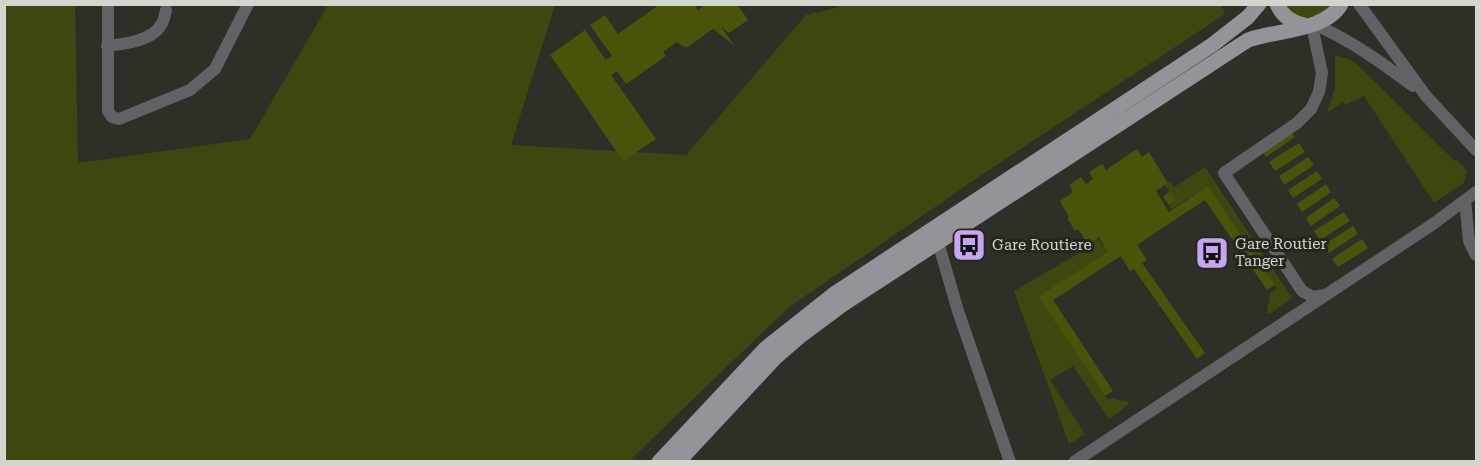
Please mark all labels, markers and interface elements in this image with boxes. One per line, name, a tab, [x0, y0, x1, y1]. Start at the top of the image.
bus stop icon: Gare Routiere	[951, 227, 987, 263]
bus stop icon: Gare Routier Tanger	[1194, 235, 1230, 271]
place label: Gare Routier Tanger	[1235, 235, 1327, 270]
place label: Gare Routiere	[992, 236, 1092, 254]

